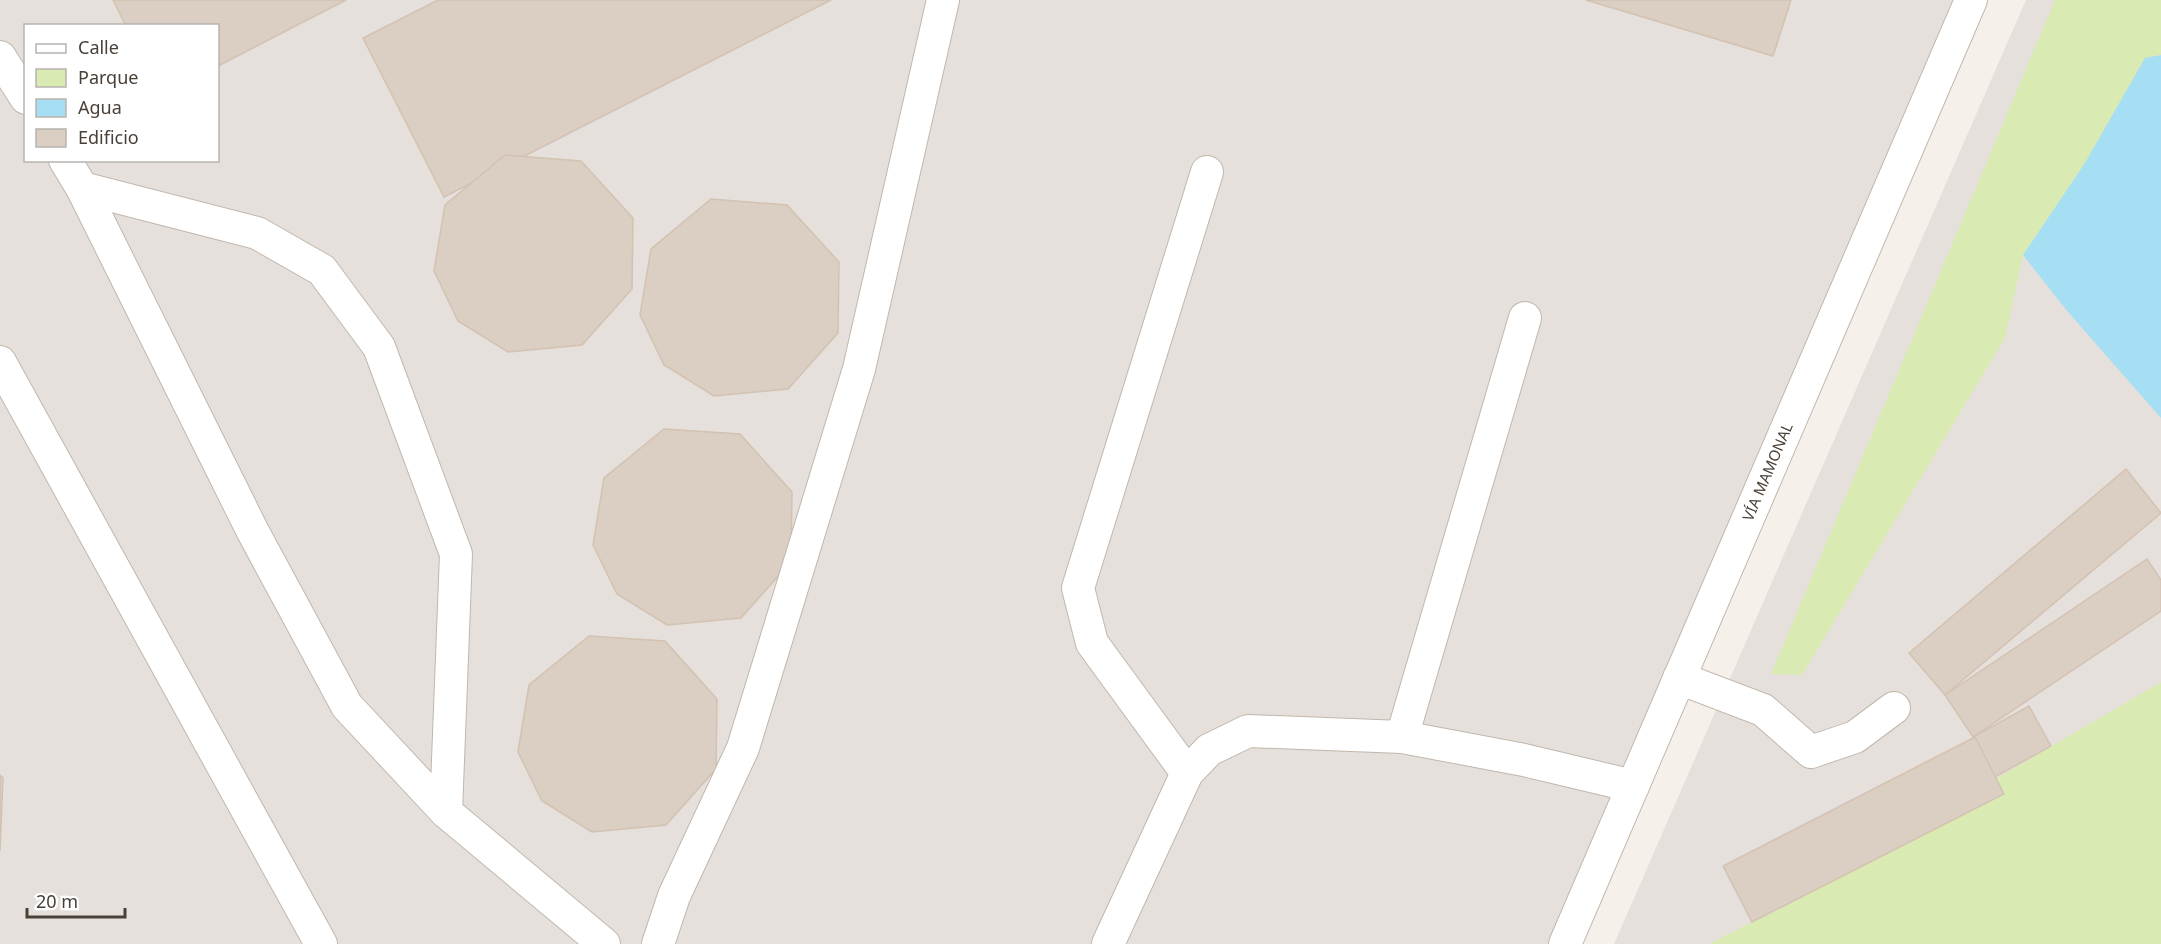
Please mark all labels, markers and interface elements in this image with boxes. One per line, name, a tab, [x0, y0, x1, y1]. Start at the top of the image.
legend	[24, 24, 219, 162]
text: Calle	[78, 35, 119, 59]
text: Parque	[78, 65, 138, 89]
text: Agua	[78, 95, 122, 119]
text: Edificio	[78, 125, 139, 149]
street label: VÍA MAMONAL	[1737, 419, 1797, 524]
scale bar	[27, 881, 124, 919]
text: 20 m	[36, 889, 78, 913]

